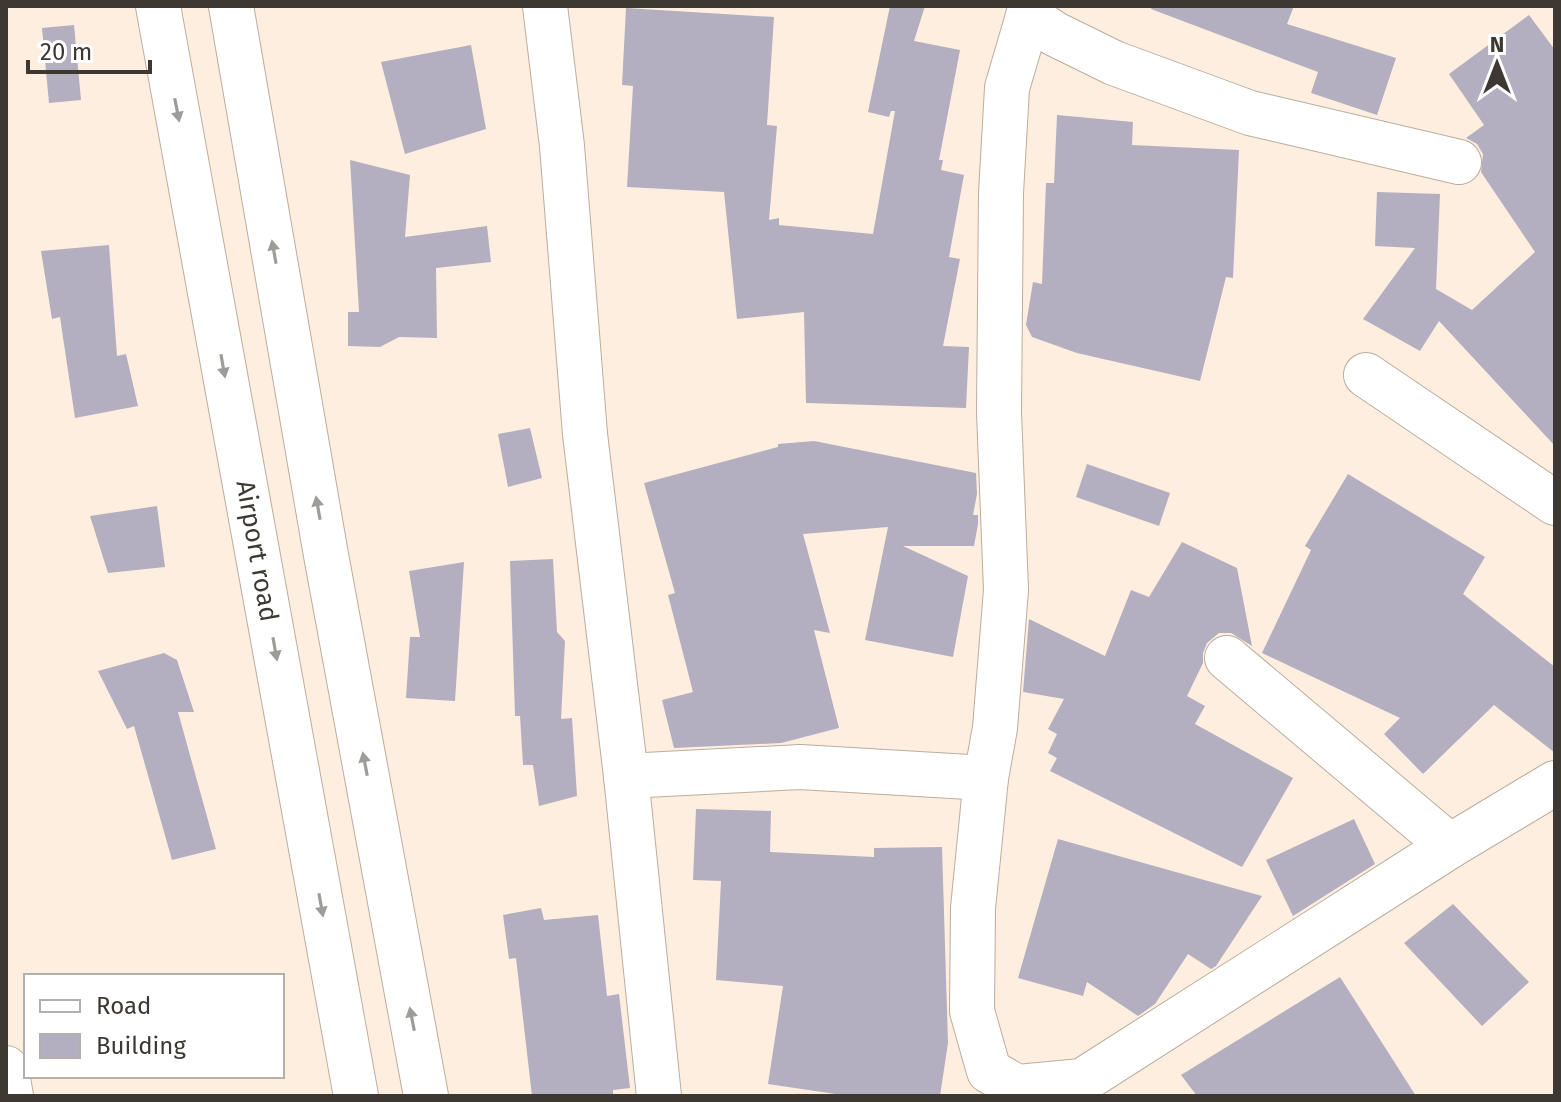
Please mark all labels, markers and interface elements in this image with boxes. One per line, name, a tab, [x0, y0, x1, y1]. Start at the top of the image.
scale bar	[28, 24, 150, 74]
north arrow	[1457, 24, 1537, 104]
text: N	[1490, 31, 1504, 58]
text: 20 m	[40, 38, 92, 66]
one-way arrow	[171, 98, 183, 123]
one-way arrow	[267, 239, 279, 264]
one-way arrow	[218, 354, 230, 379]
street label: Airport road	[229, 478, 285, 624]
one-way arrow	[311, 495, 324, 520]
one-way arrow	[269, 637, 281, 662]
one-way arrow	[358, 751, 370, 776]
one-way arrow	[316, 893, 328, 918]
legend	[24, 974, 284, 1078]
text: Road	[96, 992, 151, 1020]
one-way arrow	[406, 1007, 418, 1032]
text: Building	[96, 1032, 186, 1060]

